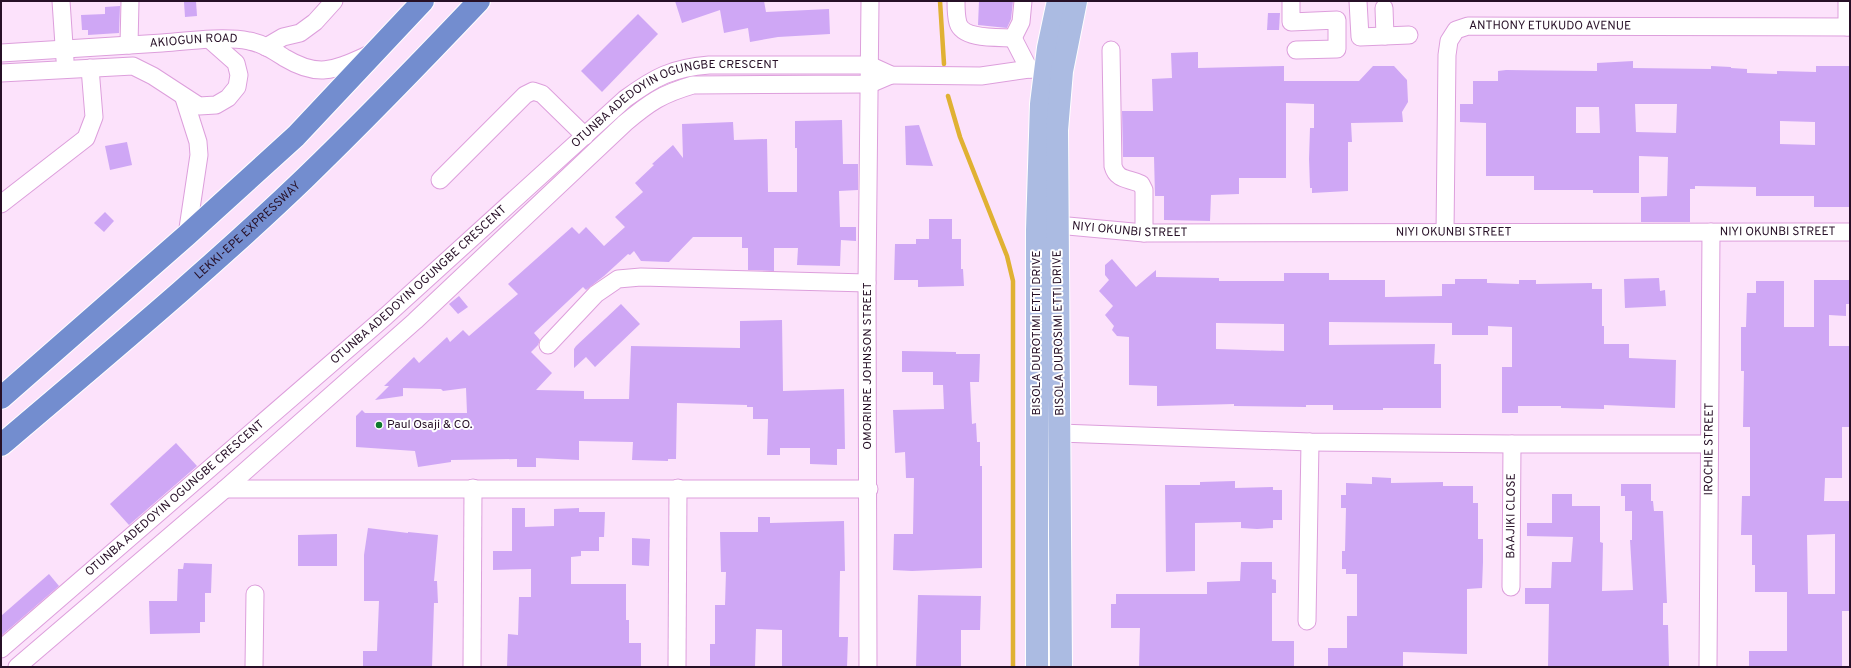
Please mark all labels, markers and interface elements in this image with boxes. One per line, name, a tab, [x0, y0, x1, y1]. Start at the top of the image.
street label: ANTHONY ETUKUDO AVENUE	[1469, 18, 1631, 34]
street label: AKIOGUN ROAD	[149, 31, 238, 52]
street label: OTUNBA ADEDOYIN OGUNGBE CRESCENT	[568, 57, 779, 152]
street label: LEKKI-EPE EXPRESSWAY	[191, 178, 305, 283]
street label: OTUNBA ADEDOYIN OGUNGBE CRESCENT	[327, 202, 510, 368]
street label: NIYI OKUNBI STREET	[1071, 218, 1188, 241]
street label: NIYI OKUNBI STREET	[1396, 224, 1512, 241]
street label: NIYI OKUNBI STREET	[1720, 224, 1836, 240]
street label: BISOLA DUROSIMI ETTI DRIVE	[1050, 250, 1068, 416]
street label: BISOLA DUROTIMI ETTI DRIVE	[1029, 251, 1045, 415]
street label: OMORINRE JOHNSON STREET	[860, 282, 876, 450]
street label: IROCHIE STREET	[1701, 403, 1718, 495]
street label: OTUNBA ADEDOYIN OGUNGBE CRESCENT	[82, 417, 268, 580]
place label: Paul Osaji & CO.	[387, 417, 473, 433]
marker: Paul Osaji & CO.	[374, 420, 384, 430]
street label: BAAJIKI CLOSE	[1503, 473, 1520, 559]

